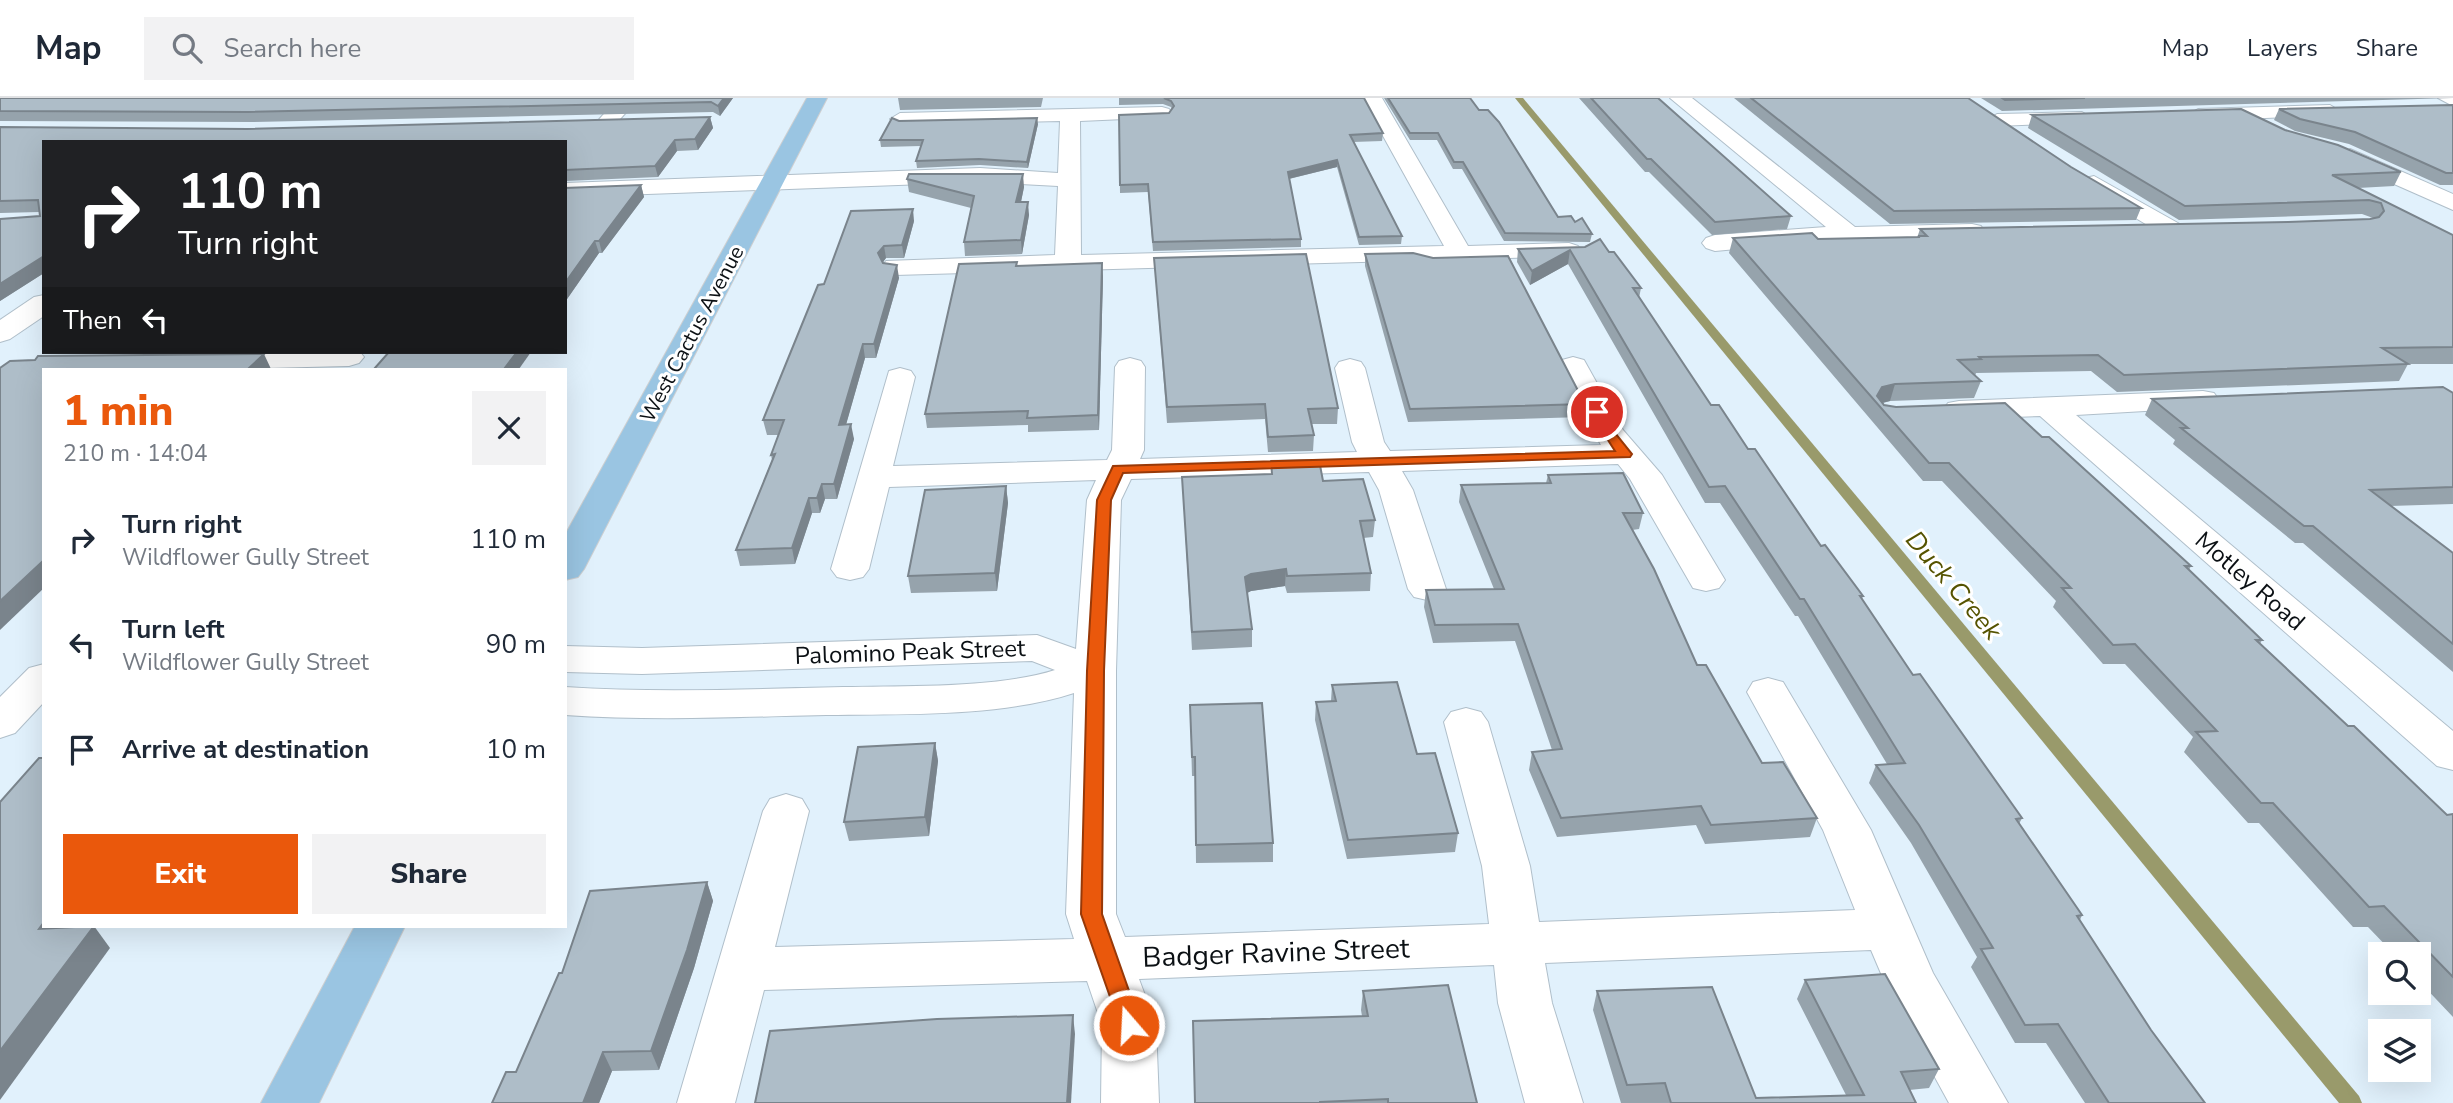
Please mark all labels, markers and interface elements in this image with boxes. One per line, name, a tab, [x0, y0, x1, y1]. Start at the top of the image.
search box	[144, 17, 634, 80]
text: Map	[35, 26, 102, 71]
icon: search	[168, 29, 206, 67]
text: Search here	[224, 31, 361, 66]
text: Map	[2162, 32, 2209, 64]
text: Layers	[2247, 32, 2318, 64]
text: Share	[2356, 32, 2418, 64]
text: 110 m	[178, 158, 322, 225]
icon: right	[63, 168, 154, 259]
text: Turn right	[178, 222, 318, 265]
street label: West Cactus Avenue	[633, 241, 751, 427]
icon: left	[136, 301, 174, 339]
text: Then	[63, 303, 122, 338]
pin	[1567, 382, 1627, 442]
text: 1 min	[63, 383, 173, 440]
button: close	[472, 391, 546, 465]
icon: arrive	[1578, 393, 1616, 431]
text: 210 m · 14:04	[63, 438, 208, 469]
text: Turn right	[122, 507, 241, 542]
icon: right	[63, 521, 101, 559]
text: 110 m	[470, 522, 546, 557]
water label: Duck Creek	[1897, 523, 2010, 648]
street label: Motley Road	[2188, 524, 2312, 638]
text: Wildflower Gully Street	[122, 542, 369, 573]
text: Turn left	[122, 612, 225, 647]
icon: left	[63, 626, 101, 664]
text: 90 m	[486, 627, 546, 662]
street label: Palomino Peak Street	[794, 632, 1026, 672]
text: Wildflower Gully Street	[122, 647, 369, 678]
icon: arrive	[63, 731, 101, 769]
text: Arrive at destination	[122, 732, 369, 767]
text: 10 m	[486, 732, 546, 767]
button: Exit	[63, 834, 298, 914]
button: Share	[312, 834, 546, 914]
street label: Badger Ravine Street	[1142, 929, 1410, 977]
map controls	[2368, 942, 2431, 1082]
button: search	[2368, 942, 2431, 1005]
position arrow	[1092, 988, 1166, 1062]
button: layers	[2368, 1019, 2431, 1082]

